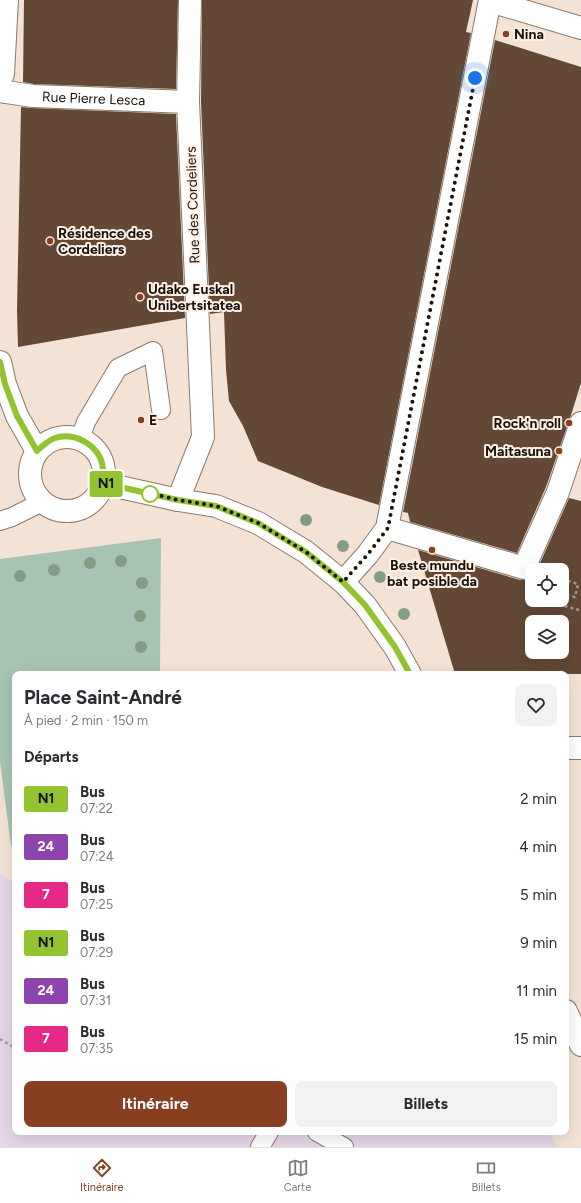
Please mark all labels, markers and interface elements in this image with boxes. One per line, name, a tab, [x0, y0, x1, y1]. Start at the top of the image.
place label: Nina	[514, 26, 544, 43]
marker: Nina	[501, 29, 511, 39]
your location	[465, 68, 485, 88]
street label: Rue Pierre Lesca	[42, 88, 146, 109]
street label: Rue des Cordeliers	[182, 146, 204, 264]
place label: Résidence des Cordeliers	[58, 225, 151, 258]
marker: Résidence des Cordeliers	[45, 236, 55, 246]
place label: Udako Euskal Unibertsitatea	[148, 281, 240, 314]
marker: Udako Euskal Unibertsitatea	[135, 292, 145, 302]
place label: E	[149, 412, 157, 429]
marker: E	[136, 415, 146, 425]
place label: Rock'n roll	[494, 415, 561, 432]
marker: Rock'n roll	[564, 418, 574, 428]
place label: Maitasuna	[485, 443, 551, 460]
marker: Maitasuna	[554, 446, 564, 456]
line badge: N1	[88, 471, 124, 497]
text: N1	[98, 475, 114, 492]
unlabelled marker	[141, 485, 159, 503]
marker: Beste mundu bat posible da	[427, 545, 437, 555]
place label: Beste mundu bat posible da	[387, 557, 477, 590]
map controls	[525, 563, 569, 659]
button: locate	[525, 563, 569, 607]
button: layers	[525, 615, 569, 659]
button: heart	[515, 684, 557, 726]
text: Place Saint-André	[24, 686, 182, 709]
text: À pied · 2 min · 150 m	[24, 713, 148, 728]
text: Départs	[24, 748, 79, 766]
text: Bus	[80, 783, 105, 801]
text: N1	[38, 790, 54, 807]
text: 2 min	[520, 790, 557, 808]
text: 07:22	[80, 801, 113, 816]
text: Bus	[80, 831, 105, 849]
text: 24	[38, 838, 54, 855]
text: 4 min	[519, 838, 557, 856]
text: 07:24	[80, 849, 114, 864]
text: Bus	[80, 879, 105, 897]
text: 7	[42, 886, 50, 903]
text: 5 min	[520, 886, 557, 904]
text: 07:25	[80, 897, 113, 912]
text: Bus	[80, 927, 105, 945]
text: N1	[38, 934, 54, 951]
text: 9 min	[520, 934, 557, 952]
text: 07:29	[80, 945, 113, 960]
text: Bus	[80, 975, 105, 993]
text: 24	[38, 982, 54, 999]
text: 11 min	[516, 982, 557, 1000]
text: 07:31	[80, 993, 111, 1008]
text: Bus	[80, 1023, 105, 1041]
text: 7	[42, 1030, 50, 1047]
text: 15 min	[514, 1030, 557, 1048]
text: 07:35	[80, 1041, 113, 1056]
button: Itinéraire	[24, 1081, 287, 1127]
button: Billets	[295, 1081, 557, 1127]
tab: Itinéraire	[80, 1157, 124, 1194]
tab: Carte	[284, 1157, 311, 1194]
tab: Billets	[471, 1157, 501, 1194]

